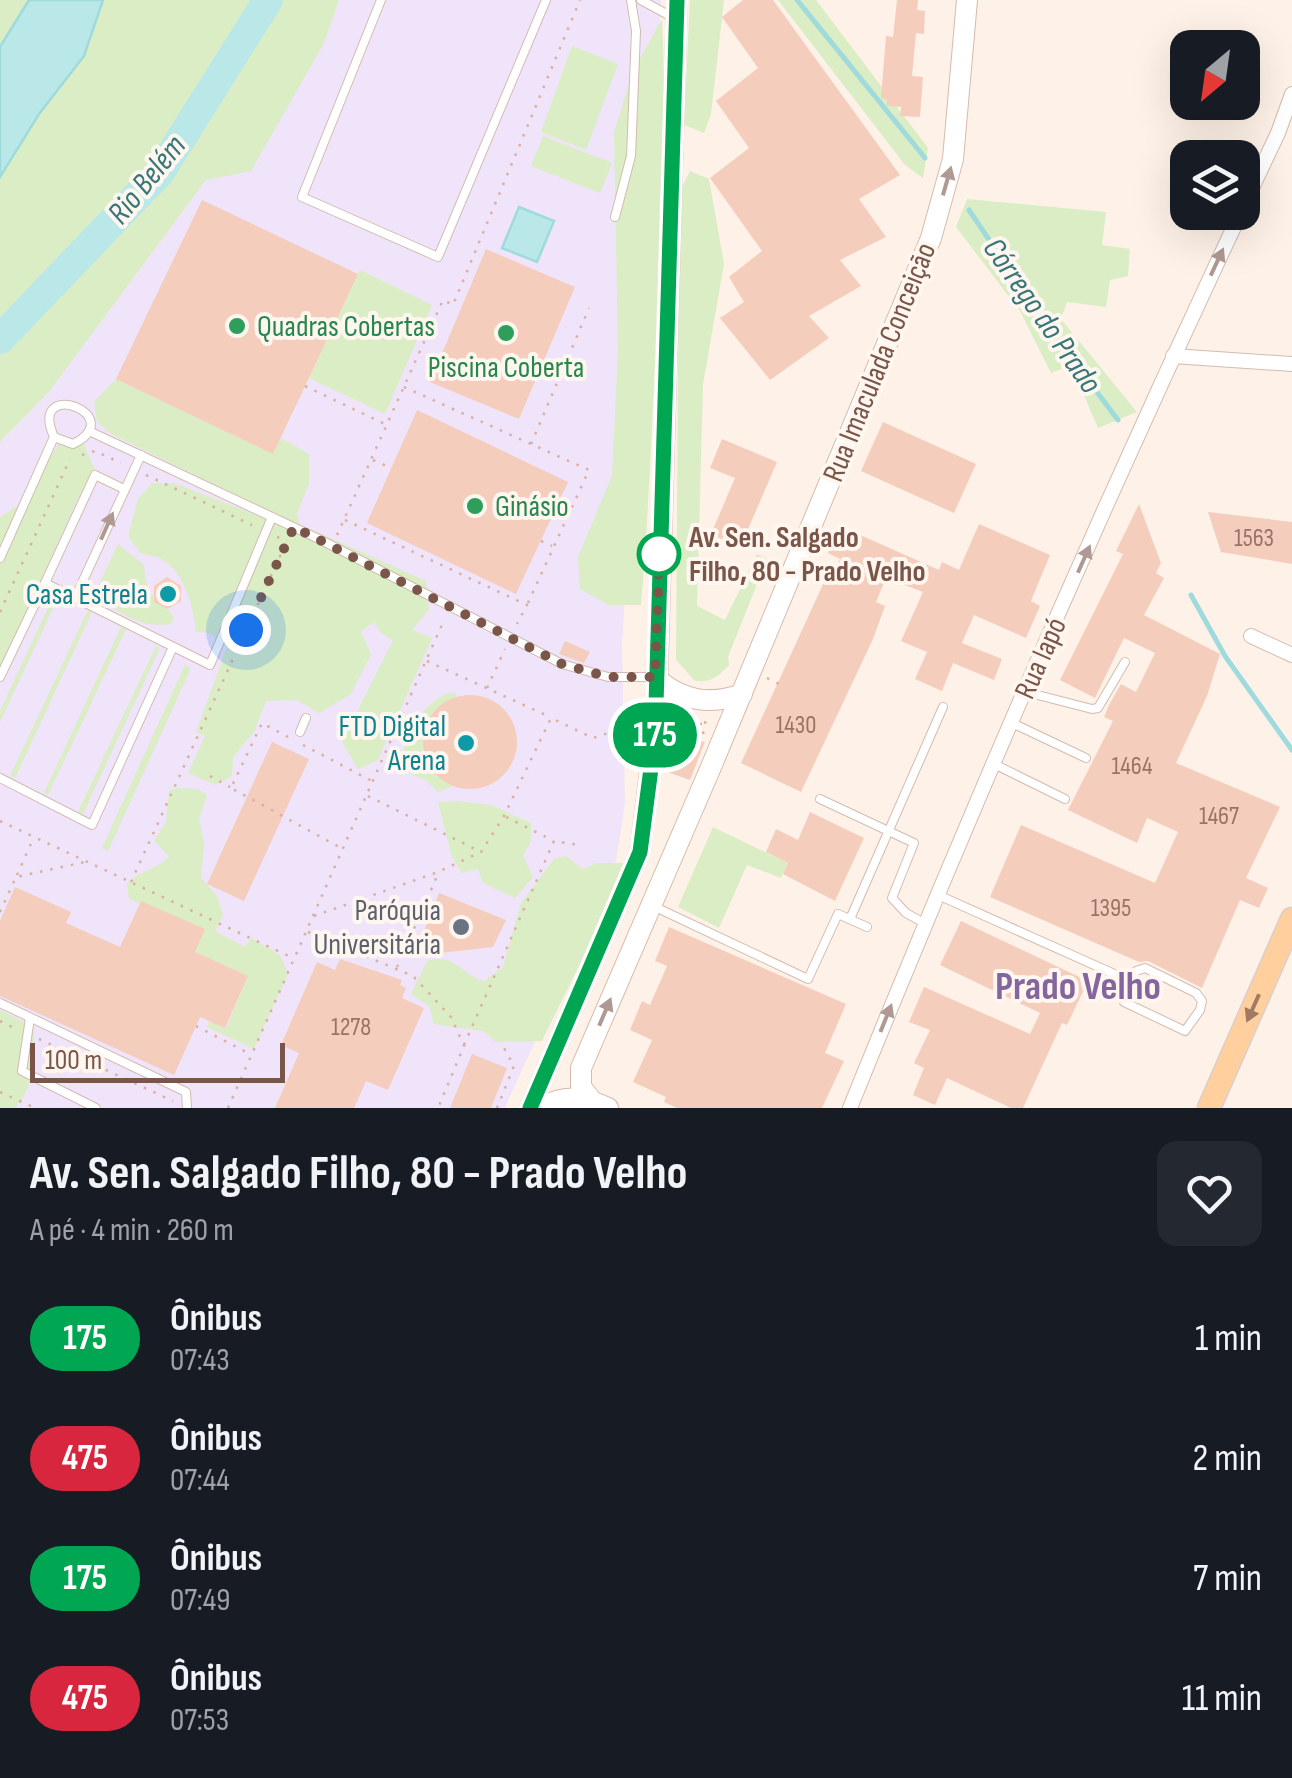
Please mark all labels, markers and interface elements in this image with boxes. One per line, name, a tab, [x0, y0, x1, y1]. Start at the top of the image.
north arrow	[1170, 30, 1260, 120]
map controls	[1170, 30, 1260, 230]
water label: Rio Belém	[100, 128, 195, 232]
button: layers	[1170, 140, 1260, 230]
one-way arrow	[940, 165, 955, 196]
water label: Córrego do Prado	[974, 231, 1110, 401]
street label: Rua Imaculada Conceição	[816, 238, 944, 487]
one-way arrow	[1209, 247, 1226, 276]
place label: Quadras Cobertas	[257, 309, 435, 345]
marker: Quadras Cobertas	[226, 315, 248, 337]
marker: Piscina Coberta	[495, 322, 517, 344]
place label: Piscina Coberta	[428, 350, 584, 386]
place label: Ginásio	[495, 489, 569, 525]
marker: Ginásio	[464, 495, 486, 517]
one-way arrow	[99, 511, 116, 540]
place label: Av. Sen. Salgado Filho, 80 - Prado Velho	[688, 520, 926, 590]
house number: 1563	[1234, 523, 1274, 554]
marker: Av. Sen. Salgado Filho, 80 - Prado Velho	[638, 533, 680, 575]
one-way arrow	[1076, 544, 1092, 574]
place label: Casa Estrela	[26, 577, 148, 613]
marker: Casa Estrela	[157, 583, 179, 605]
your location	[221, 605, 271, 655]
street label: Rua Iapó	[1007, 612, 1075, 705]
line badge: 175	[598, 702, 712, 768]
place label: FTD Digital Arena	[338, 709, 446, 779]
house number: 1430	[776, 710, 816, 741]
text: 175	[633, 714, 677, 757]
marker: FTD Digital Arena	[455, 732, 477, 754]
house number: 1464	[1111, 751, 1153, 782]
house number: 1467	[1199, 801, 1239, 832]
place label: Paróquia Universitária	[314, 893, 441, 963]
house number: 1395	[1091, 893, 1131, 924]
marker: Paróquia Universitária	[450, 916, 472, 938]
district label: Prado Velho	[995, 963, 1161, 1011]
one-way arrow	[1245, 993, 1261, 1023]
one-way arrow	[597, 997, 613, 1027]
one-way arrow	[879, 1002, 895, 1032]
house number: 1278	[331, 1012, 371, 1043]
scale bar	[30, 1038, 285, 1082]
text: 100 m	[45, 1044, 102, 1077]
button: heart	[1157, 1141, 1262, 1246]
text: Av. Sen. Salgado Filho, 80 - Prado Velho	[30, 1145, 688, 1202]
text: A pé · 4 min · 260 m	[30, 1211, 234, 1250]
text: Ônibus	[170, 1296, 262, 1341]
text: 1 min	[1195, 1316, 1262, 1361]
text: 175	[63, 1317, 107, 1360]
text: 07:43	[170, 1341, 230, 1380]
text: Ônibus	[170, 1416, 262, 1461]
text: 2 min	[1193, 1436, 1262, 1481]
text: 475	[62, 1437, 108, 1480]
text: 07:44	[170, 1461, 230, 1500]
text: Ônibus	[170, 1536, 262, 1581]
text: 7 min	[1193, 1556, 1262, 1601]
text: 175	[63, 1557, 107, 1600]
text: 07:49	[170, 1581, 230, 1620]
text: Ônibus	[170, 1656, 262, 1701]
text: 11 min	[1182, 1676, 1262, 1721]
text: 475	[62, 1677, 108, 1720]
text: 07:53	[170, 1701, 229, 1740]

